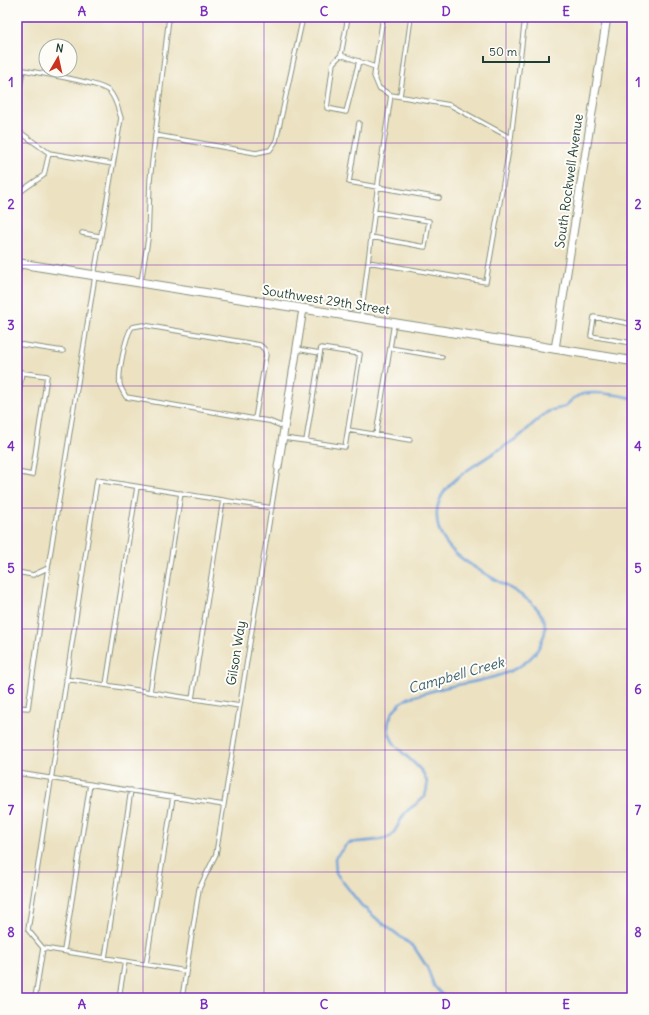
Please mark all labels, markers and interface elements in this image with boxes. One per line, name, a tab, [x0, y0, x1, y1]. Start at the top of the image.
text: A	[78, 3, 87, 20]
text: B	[200, 3, 209, 20]
text: C	[320, 3, 329, 20]
text: D	[441, 3, 451, 20]
text: E	[562, 3, 570, 20]
north arrow	[38, 38, 78, 78]
scale bar	[483, 38, 549, 64]
text: N	[55, 41, 64, 56]
text: 50 m	[489, 44, 518, 59]
text: 1	[8, 74, 14, 91]
text: 1	[635, 74, 641, 91]
street label: South Rockwell Avenue	[551, 113, 587, 249]
text: 2	[7, 196, 15, 213]
text: 2	[634, 196, 642, 213]
street label: Southwest 29th Street	[261, 282, 392, 319]
text: 3	[7, 317, 15, 334]
text: 3	[634, 317, 642, 334]
text: 4	[7, 438, 15, 455]
text: 4	[634, 438, 642, 455]
text: 5	[7, 560, 15, 577]
text: 5	[634, 560, 642, 577]
street label: Gilson Way	[223, 619, 249, 687]
water label: Campbell Creek	[406, 652, 507, 697]
text: 6	[7, 681, 15, 698]
text: 6	[634, 681, 642, 698]
text: 7	[8, 802, 15, 819]
text: 7	[635, 802, 642, 819]
text: 8	[7, 924, 15, 941]
text: 8	[634, 924, 642, 941]
text: A	[78, 996, 87, 1013]
text: B	[200, 996, 209, 1013]
text: C	[320, 996, 329, 1013]
text: D	[441, 996, 451, 1013]
text: E	[562, 996, 570, 1013]

